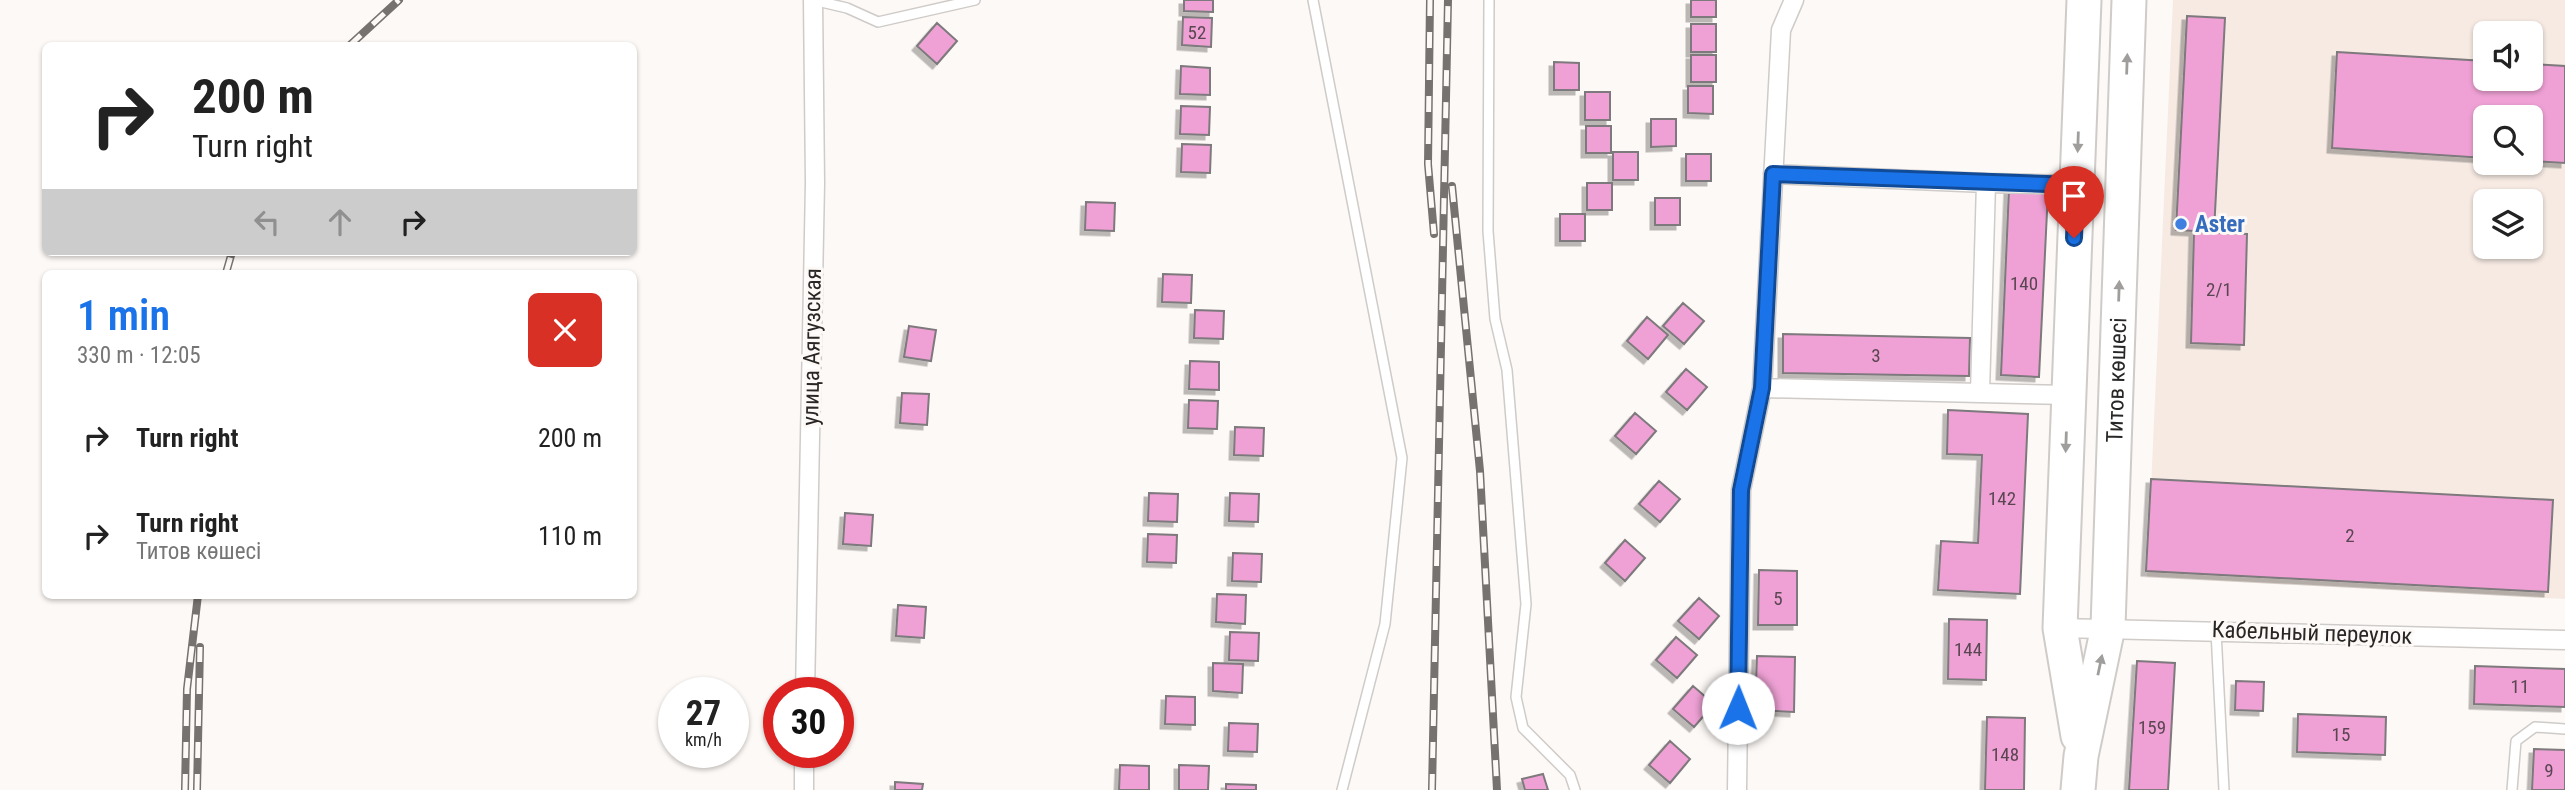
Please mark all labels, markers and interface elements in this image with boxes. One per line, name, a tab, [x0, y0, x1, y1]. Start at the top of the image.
house number: 52	[1188, 21, 1206, 44]
map controls	[2473, 21, 2543, 259]
button: sound	[2473, 21, 2543, 91]
one-way arrow	[2122, 53, 2133, 75]
text: 200 m	[192, 68, 314, 125]
icon: right	[77, 70, 168, 161]
button: search	[2473, 105, 2543, 175]
text: Turn right	[192, 127, 313, 165]
one-way arrow	[2072, 131, 2083, 153]
pin	[2044, 166, 2104, 238]
icon: arrive	[2055, 177, 2093, 215]
button: layers	[2473, 189, 2543, 259]
icon: left	[248, 203, 286, 241]
icon: ahead	[321, 203, 359, 241]
icon: right	[394, 203, 432, 241]
place label: Aster	[2195, 211, 2245, 238]
marker: Aster	[2173, 216, 2189, 232]
street label: улица Аягузская	[797, 268, 827, 426]
house number: 140	[2010, 272, 2038, 295]
house number: 2/1	[2206, 278, 2232, 301]
one-way arrow	[2114, 280, 2125, 302]
text: 1 min	[77, 291, 170, 340]
button: close	[528, 293, 602, 367]
street label: Титов көшесі	[2101, 317, 2132, 443]
text: 330 m · 12:05	[77, 342, 201, 369]
house number: 3	[1871, 344, 1881, 367]
icon: right	[77, 419, 115, 457]
text: Turn right	[136, 423, 238, 453]
text: 200 m	[538, 423, 602, 453]
one-way arrow	[2061, 432, 2072, 454]
house number: 142	[1988, 487, 2016, 510]
text: Turn right	[136, 508, 238, 538]
icon: right	[77, 517, 115, 555]
text: 110 m	[538, 521, 602, 551]
house number: 2	[2345, 524, 2355, 547]
text: Титов көшесі	[136, 538, 261, 565]
house number: 5	[1773, 587, 1783, 610]
street label: Кабельный переулок	[2211, 616, 2413, 650]
house number: 144	[1954, 638, 1982, 661]
one-way arrow	[2095, 654, 2106, 676]
position arrow	[1701, 671, 1775, 745]
house number: 11	[2511, 675, 2529, 698]
speed limit sign: 30	[763, 677, 854, 768]
text: 27	[686, 693, 721, 734]
house number: 159	[2138, 716, 2166, 739]
house number: 15	[2332, 723, 2350, 746]
text: km/h	[685, 729, 722, 750]
house number: 148	[1991, 743, 2019, 766]
house number: 9	[2544, 759, 2554, 782]

